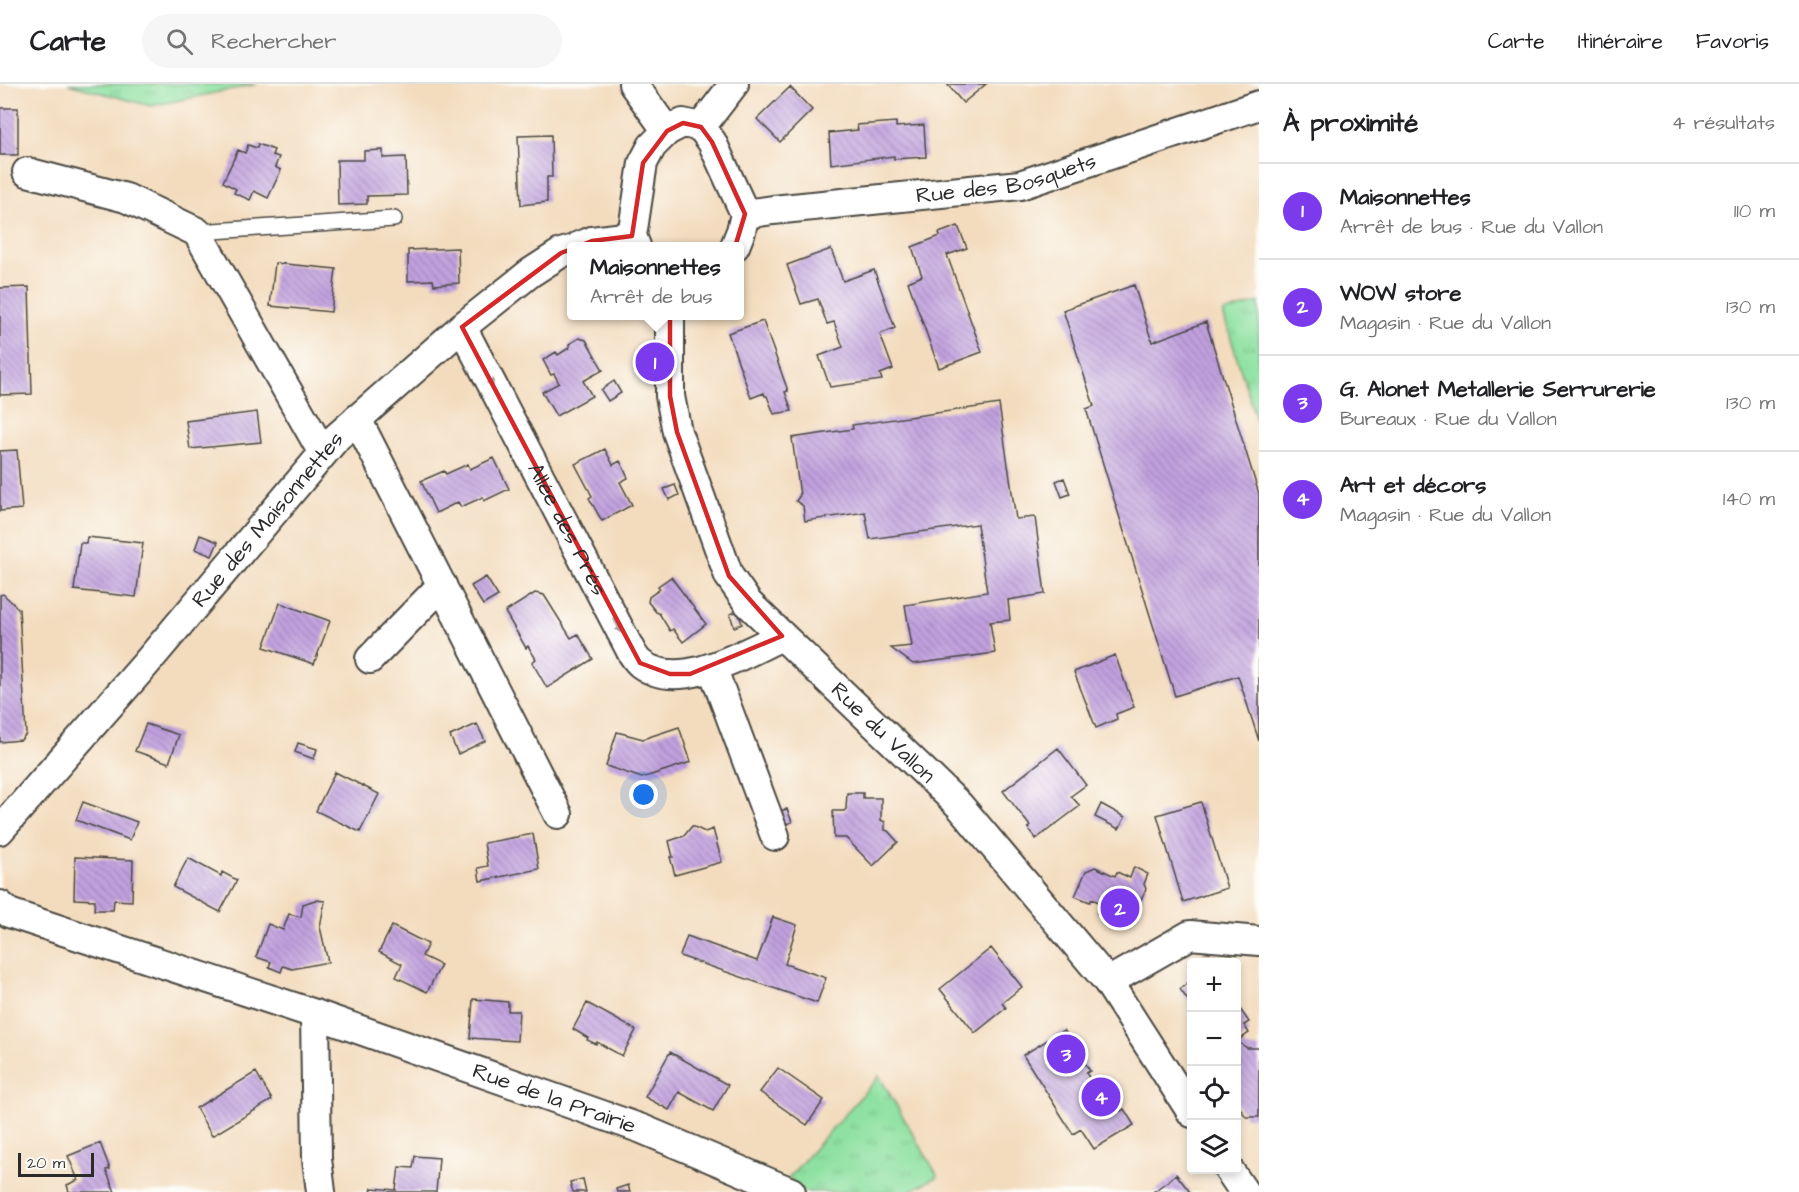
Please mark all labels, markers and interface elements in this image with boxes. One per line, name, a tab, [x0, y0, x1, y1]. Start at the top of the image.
search box	[142, 14, 562, 68]
text: Carte	[30, 22, 106, 61]
icon: search	[163, 25, 196, 58]
text: Rechercher	[211, 26, 336, 57]
text: Carte	[1488, 27, 1545, 56]
text: Itinéraire	[1578, 27, 1663, 56]
text: Favoris	[1696, 27, 1769, 56]
text: À proximité	[1283, 105, 1418, 141]
text: 4 résultats	[1672, 109, 1775, 137]
street label: Rue des Bosquets	[914, 145, 1100, 211]
text: Maisonnettes	[1340, 182, 1471, 213]
text: 1	[1301, 197, 1304, 225]
text: 110 m	[1734, 197, 1775, 225]
text: Arrêt de bus · Rue du Vallon	[1340, 213, 1603, 241]
popup	[567, 242, 744, 320]
text: Maisonnettes	[590, 252, 721, 283]
text: WOW store	[1340, 278, 1461, 309]
text: Arrêt de bus	[590, 283, 712, 311]
text: 2	[1297, 293, 1308, 321]
text: 130 m	[1726, 293, 1775, 321]
text: Magasin · Rue du Vallon	[1340, 309, 1551, 337]
pin: 1	[636, 340, 674, 384]
one-way arrow	[484, 370, 494, 387]
text: G. Alonet Metallerie Serrurerie	[1340, 374, 1656, 405]
text: 3	[1297, 389, 1308, 417]
text: 130 m	[1726, 389, 1775, 417]
text: Bureaux · Rue du Vallon	[1340, 405, 1557, 433]
street label: Rue des Maisonnettes	[184, 425, 351, 614]
street label: Allée des Prés	[520, 457, 615, 601]
text: Art et décors	[1340, 470, 1486, 501]
text: 4	[1296, 485, 1309, 513]
text: 140 m	[1723, 485, 1775, 513]
text: Magasin · Rue du Vallon	[1340, 501, 1551, 529]
one-way arrow	[613, 618, 623, 635]
street label: Rue du Vallon	[824, 675, 942, 790]
your location	[629, 780, 658, 809]
pin: 2	[1100, 886, 1140, 930]
map controls	[1187, 958, 1241, 1174]
button: +	[1187, 958, 1241, 1012]
button: −	[1187, 1012, 1241, 1066]
pin: 3	[1046, 1032, 1086, 1076]
street label: Rue de la Prairie	[468, 1055, 640, 1141]
button: locate	[1187, 1066, 1241, 1120]
pin: 4	[1082, 1074, 1120, 1120]
button: layers	[1187, 1120, 1241, 1174]
scale bar	[18, 1150, 94, 1178]
text: 20 m	[27, 1152, 65, 1174]

